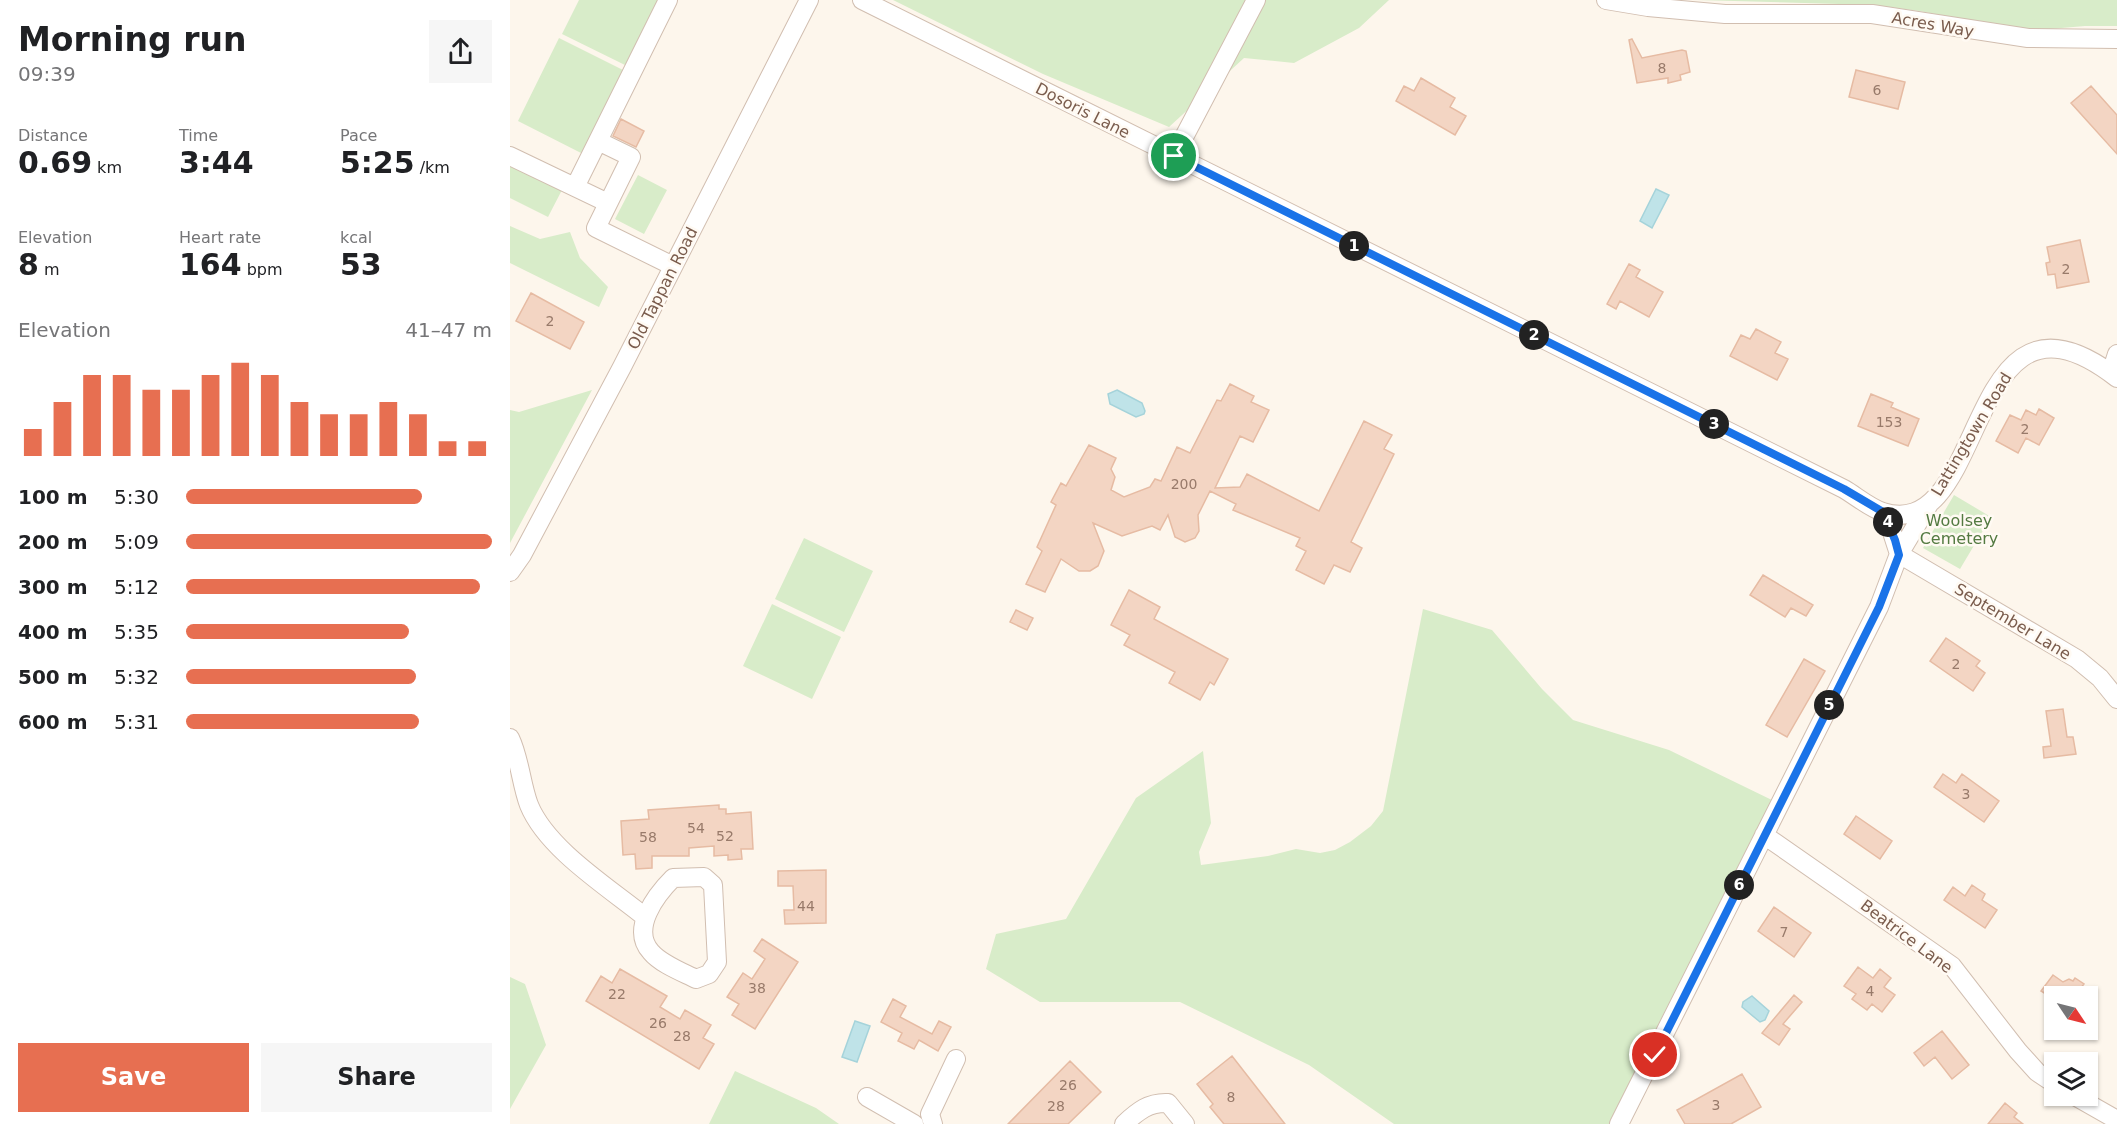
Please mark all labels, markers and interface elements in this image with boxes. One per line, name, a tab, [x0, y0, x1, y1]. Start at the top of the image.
street label: Acres Way	[1890, 8, 1975, 41]
text: Morning run	[18, 20, 246, 59]
button: share	[429, 20, 492, 83]
house number: 8	[1658, 60, 1666, 76]
text: 09:39	[18, 62, 76, 86]
street label: Dosoris Lane	[1032, 79, 1133, 142]
house number: 6	[1873, 82, 1882, 98]
text: Distance	[18, 126, 88, 145]
text: Time	[179, 126, 218, 145]
text: Pace	[340, 126, 377, 145]
pin	[1148, 130, 1199, 181]
icon: arrive	[1157, 139, 1190, 172]
text: 0.69	[18, 145, 92, 180]
text: 3:44	[179, 145, 254, 180]
text: 5:25	[340, 145, 415, 180]
text: km	[92, 158, 122, 177]
text: /km	[415, 158, 450, 177]
street label: Old Tappan Road	[623, 224, 701, 353]
text: Elevation	[18, 228, 92, 247]
text: Heart rate	[179, 228, 261, 247]
text: kcal	[340, 228, 372, 247]
pin: 1	[1339, 231, 1369, 261]
text: 1	[1348, 236, 1360, 255]
text: 8	[18, 247, 39, 282]
text: 164	[179, 247, 242, 282]
text: 53	[340, 247, 382, 282]
text: m	[39, 260, 60, 279]
text: bpm	[242, 260, 283, 279]
house number: 2	[2062, 261, 2070, 277]
house number: 2	[546, 313, 554, 329]
text: Elevation	[18, 318, 111, 342]
text: 41–47 m	[405, 318, 492, 342]
pin: 2	[1519, 320, 1549, 350]
text: 2	[1528, 325, 1540, 344]
street label: Lattingtown Road	[1927, 369, 2016, 499]
pin: 3	[1699, 409, 1729, 439]
text: 3	[1708, 414, 1720, 433]
house number: 153	[1876, 414, 1902, 430]
house number: 2	[2021, 421, 2029, 437]
house number: 200	[1171, 476, 1197, 492]
text: 100 m	[18, 485, 88, 509]
text: 5:30	[114, 485, 159, 509]
pin: 4	[1873, 507, 1903, 537]
park label: Woolsey Cemetery	[1920, 511, 1998, 548]
text: 4	[1882, 512, 1894, 531]
text: 200 m	[18, 530, 88, 554]
text: 5:09	[114, 530, 159, 554]
text: 300 m	[18, 575, 88, 599]
text: 5:12	[114, 575, 159, 599]
street label: September Lane	[1951, 579, 2074, 664]
text: 400 m	[18, 620, 88, 644]
text: 5:35	[114, 620, 159, 644]
house number: 2	[1952, 656, 1960, 672]
text: 500 m	[18, 665, 88, 689]
text: 5:32	[114, 665, 159, 689]
pin: 5	[1814, 690, 1844, 720]
text: 5	[1823, 695, 1835, 714]
text: 600 m	[18, 710, 88, 734]
text: 5:31	[114, 710, 159, 734]
house number: 3	[1962, 786, 1970, 802]
house number: 54	[687, 820, 705, 836]
house number: 52	[716, 828, 734, 844]
house number: 58	[639, 829, 657, 845]
pin: 6	[1724, 870, 1754, 900]
text: 6	[1733, 875, 1745, 894]
street label: Beatrice Lane	[1857, 896, 1956, 977]
house number: 44	[797, 898, 815, 914]
house number: 7	[1780, 924, 1788, 940]
house number: 38	[748, 980, 766, 996]
house number: 4	[1866, 983, 1875, 999]
house number: 22	[608, 986, 626, 1002]
north arrow	[2044, 986, 2098, 1040]
map controls	[2044, 986, 2098, 1106]
house number: 26	[649, 1015, 667, 1031]
house number: 28	[673, 1028, 691, 1044]
pin	[1629, 1029, 1680, 1080]
icon: check	[1638, 1038, 1671, 1071]
button: Save	[18, 1043, 249, 1112]
button: Share	[261, 1043, 492, 1112]
button: layers	[2044, 1052, 2098, 1106]
house number: 26	[1059, 1077, 1077, 1093]
house number: 8	[1227, 1089, 1235, 1105]
house number: 3	[1712, 1097, 1720, 1113]
house number: 28	[1047, 1098, 1065, 1114]

